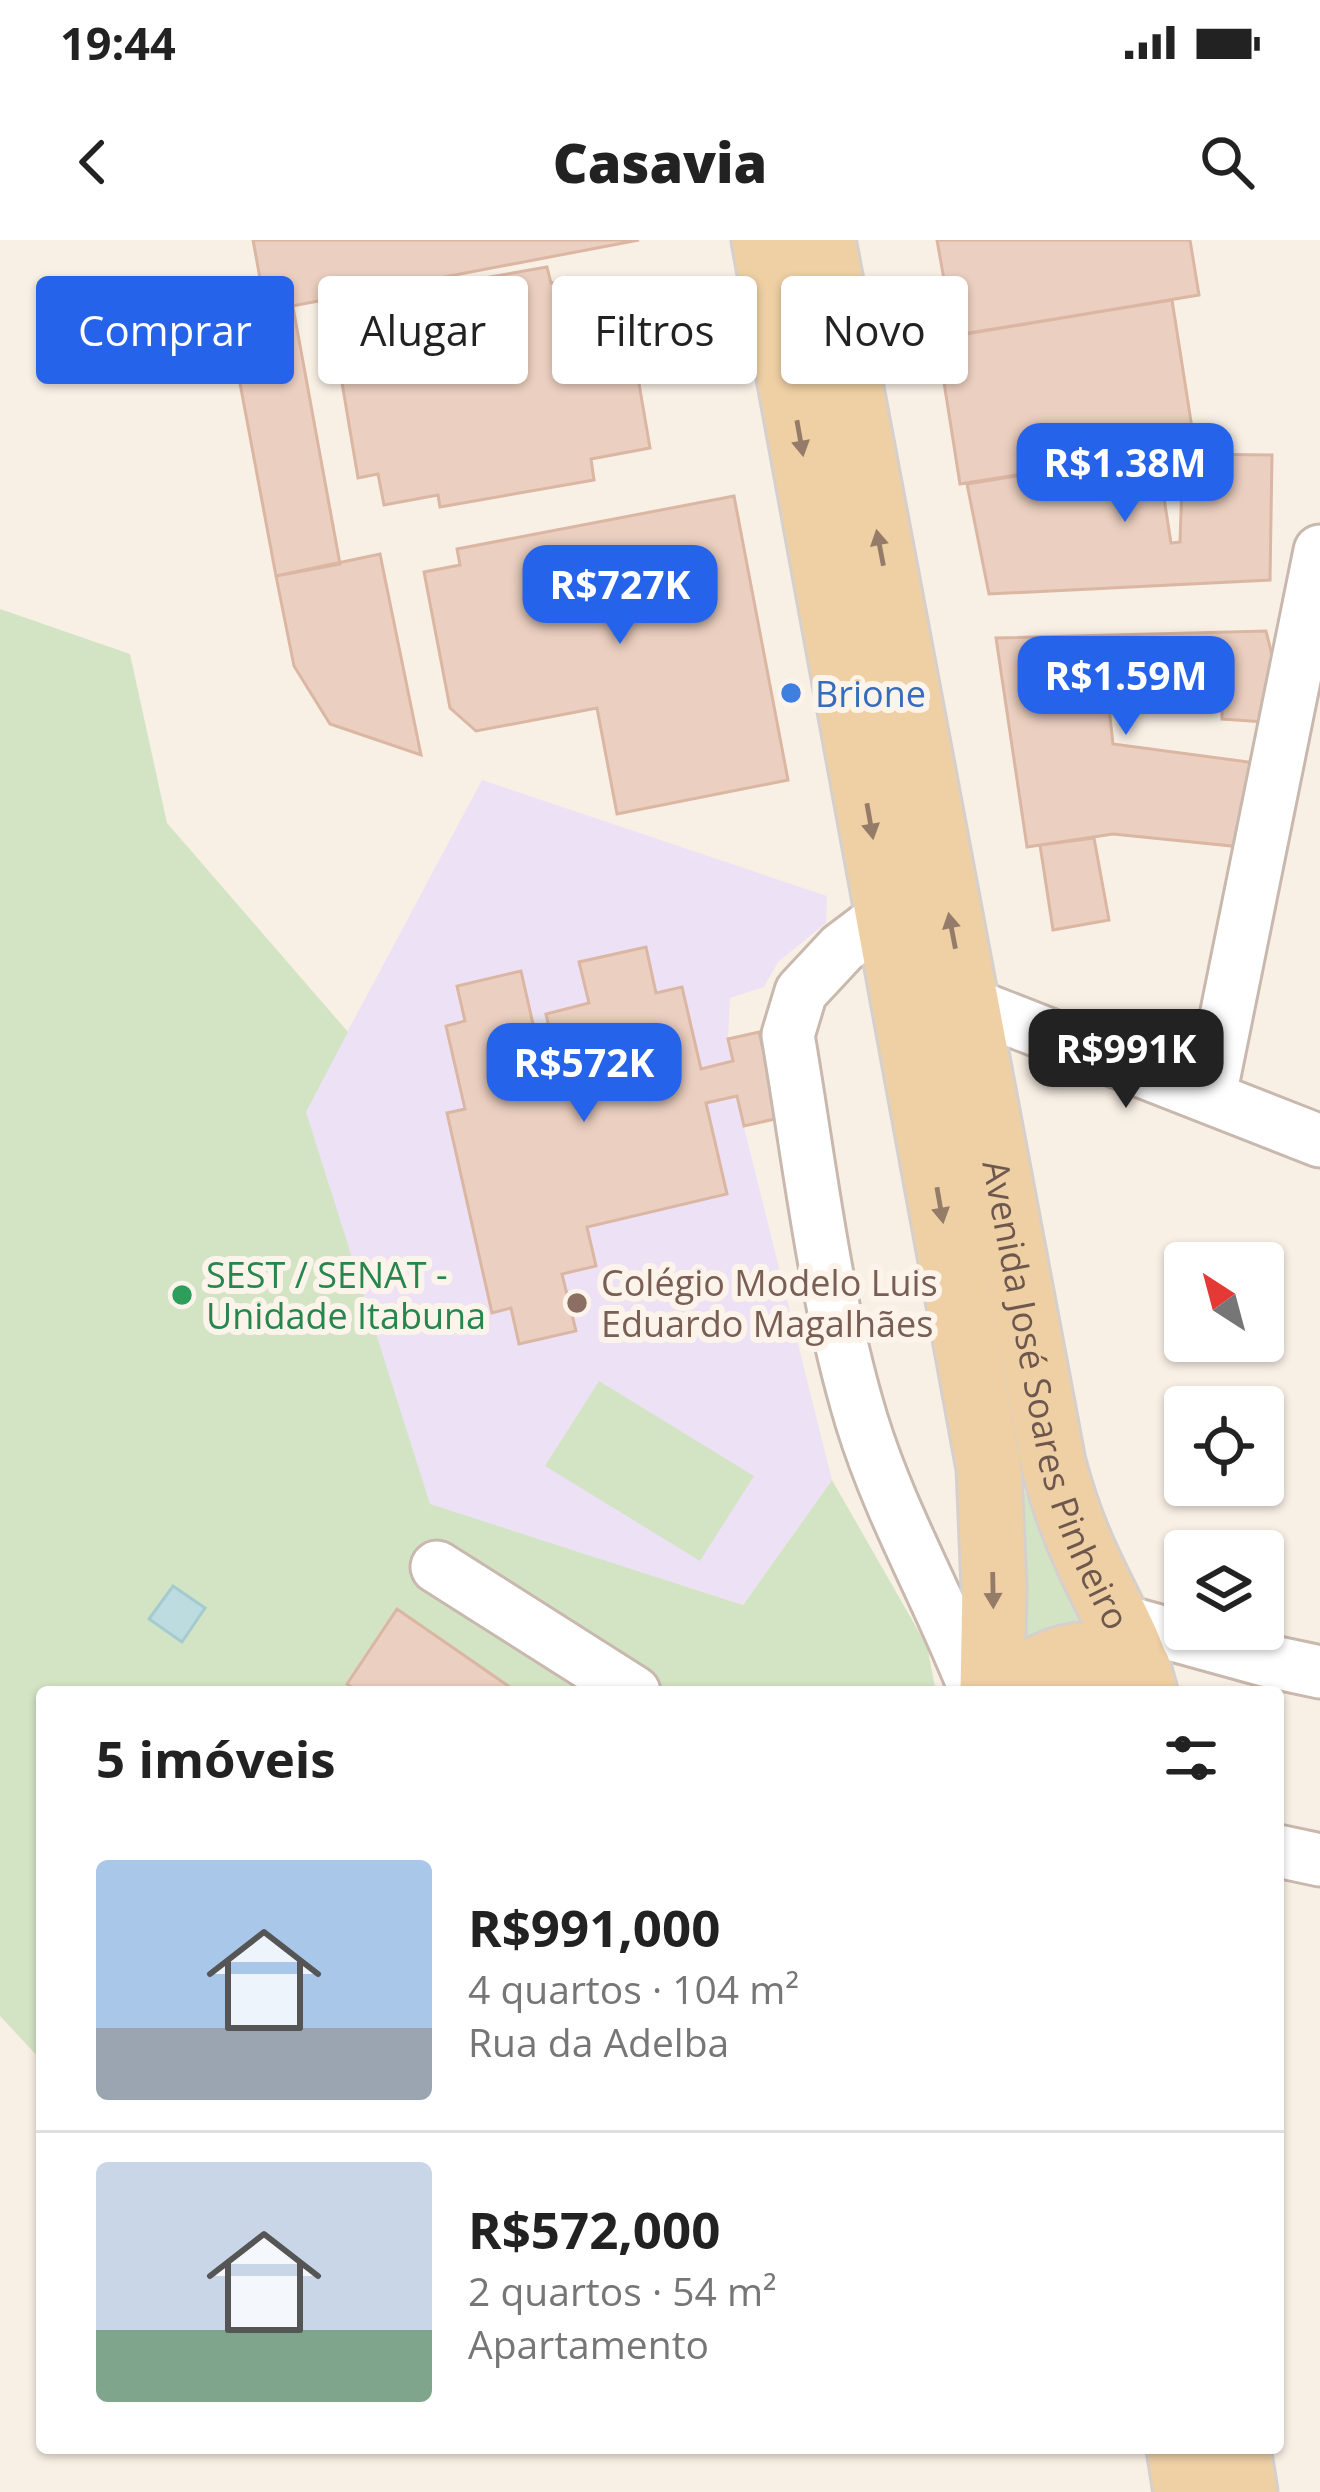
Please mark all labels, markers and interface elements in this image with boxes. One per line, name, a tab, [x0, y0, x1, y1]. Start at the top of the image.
text: 19:44	[60, 12, 176, 73]
text: Casavia	[553, 125, 767, 199]
icon: back	[60, 129, 126, 195]
icon: search	[1194, 129, 1260, 195]
chip: Comprar	[36, 276, 294, 384]
chip: Alugar	[318, 276, 528, 384]
chip: Filtros	[552, 276, 757, 384]
chip: Novo	[781, 276, 968, 384]
one-way arrow	[791, 419, 810, 457]
pin: R$1.38M	[1014, 423, 1236, 525]
text: R$1.38M	[1044, 435, 1206, 488]
one-way arrow	[870, 529, 889, 566]
pin: R$727K	[522, 545, 718, 647]
text: R$727K	[550, 557, 690, 610]
pin: R$1.59M	[1015, 636, 1237, 738]
text: R$1.59M	[1045, 648, 1207, 701]
place label: Brione	[815, 669, 926, 718]
marker: Brione	[778, 680, 804, 706]
one-way arrow	[861, 803, 880, 841]
one-way arrow	[942, 912, 961, 950]
pin: R$991K	[1028, 1009, 1224, 1111]
text: R$991K	[1056, 1021, 1196, 1074]
pin: R$572K	[486, 1023, 682, 1125]
text: R$572K	[514, 1035, 654, 1088]
street label: Avenida José Soares Pinheiro	[972, 1156, 1142, 1637]
one-way arrow	[931, 1187, 950, 1224]
north arrow	[1164, 1242, 1284, 1362]
map controls	[1164, 1242, 1284, 1650]
place label: SEST / SENAT - Unidade Itabuna	[206, 1250, 486, 1340]
place label: Colégio Modelo Luis Eduardo Magalhães	[601, 1258, 938, 1348]
marker: SEST / SENAT - Unidade Itabuna	[169, 1282, 195, 1308]
marker: Colégio Modelo Luis Eduardo Magalhães	[564, 1290, 590, 1316]
button: locate	[1164, 1386, 1284, 1506]
button: layers	[1164, 1530, 1284, 1650]
one-way arrow	[984, 1572, 1003, 1610]
text: 5 imóveis	[96, 1723, 336, 1793]
icon: filters	[1158, 1725, 1224, 1791]
text: R$991,000	[468, 1892, 720, 1962]
icon: home	[192, 1908, 336, 2052]
text: 4 quartos · 104 m²	[468, 1962, 799, 2015]
text: Rua da Adelba	[468, 2015, 729, 2068]
text: R$572,000	[468, 2194, 720, 2264]
icon: home	[192, 2210, 336, 2354]
text: 2 quartos · 54 m²	[468, 2264, 777, 2317]
text: Apartamento	[468, 2317, 709, 2370]

